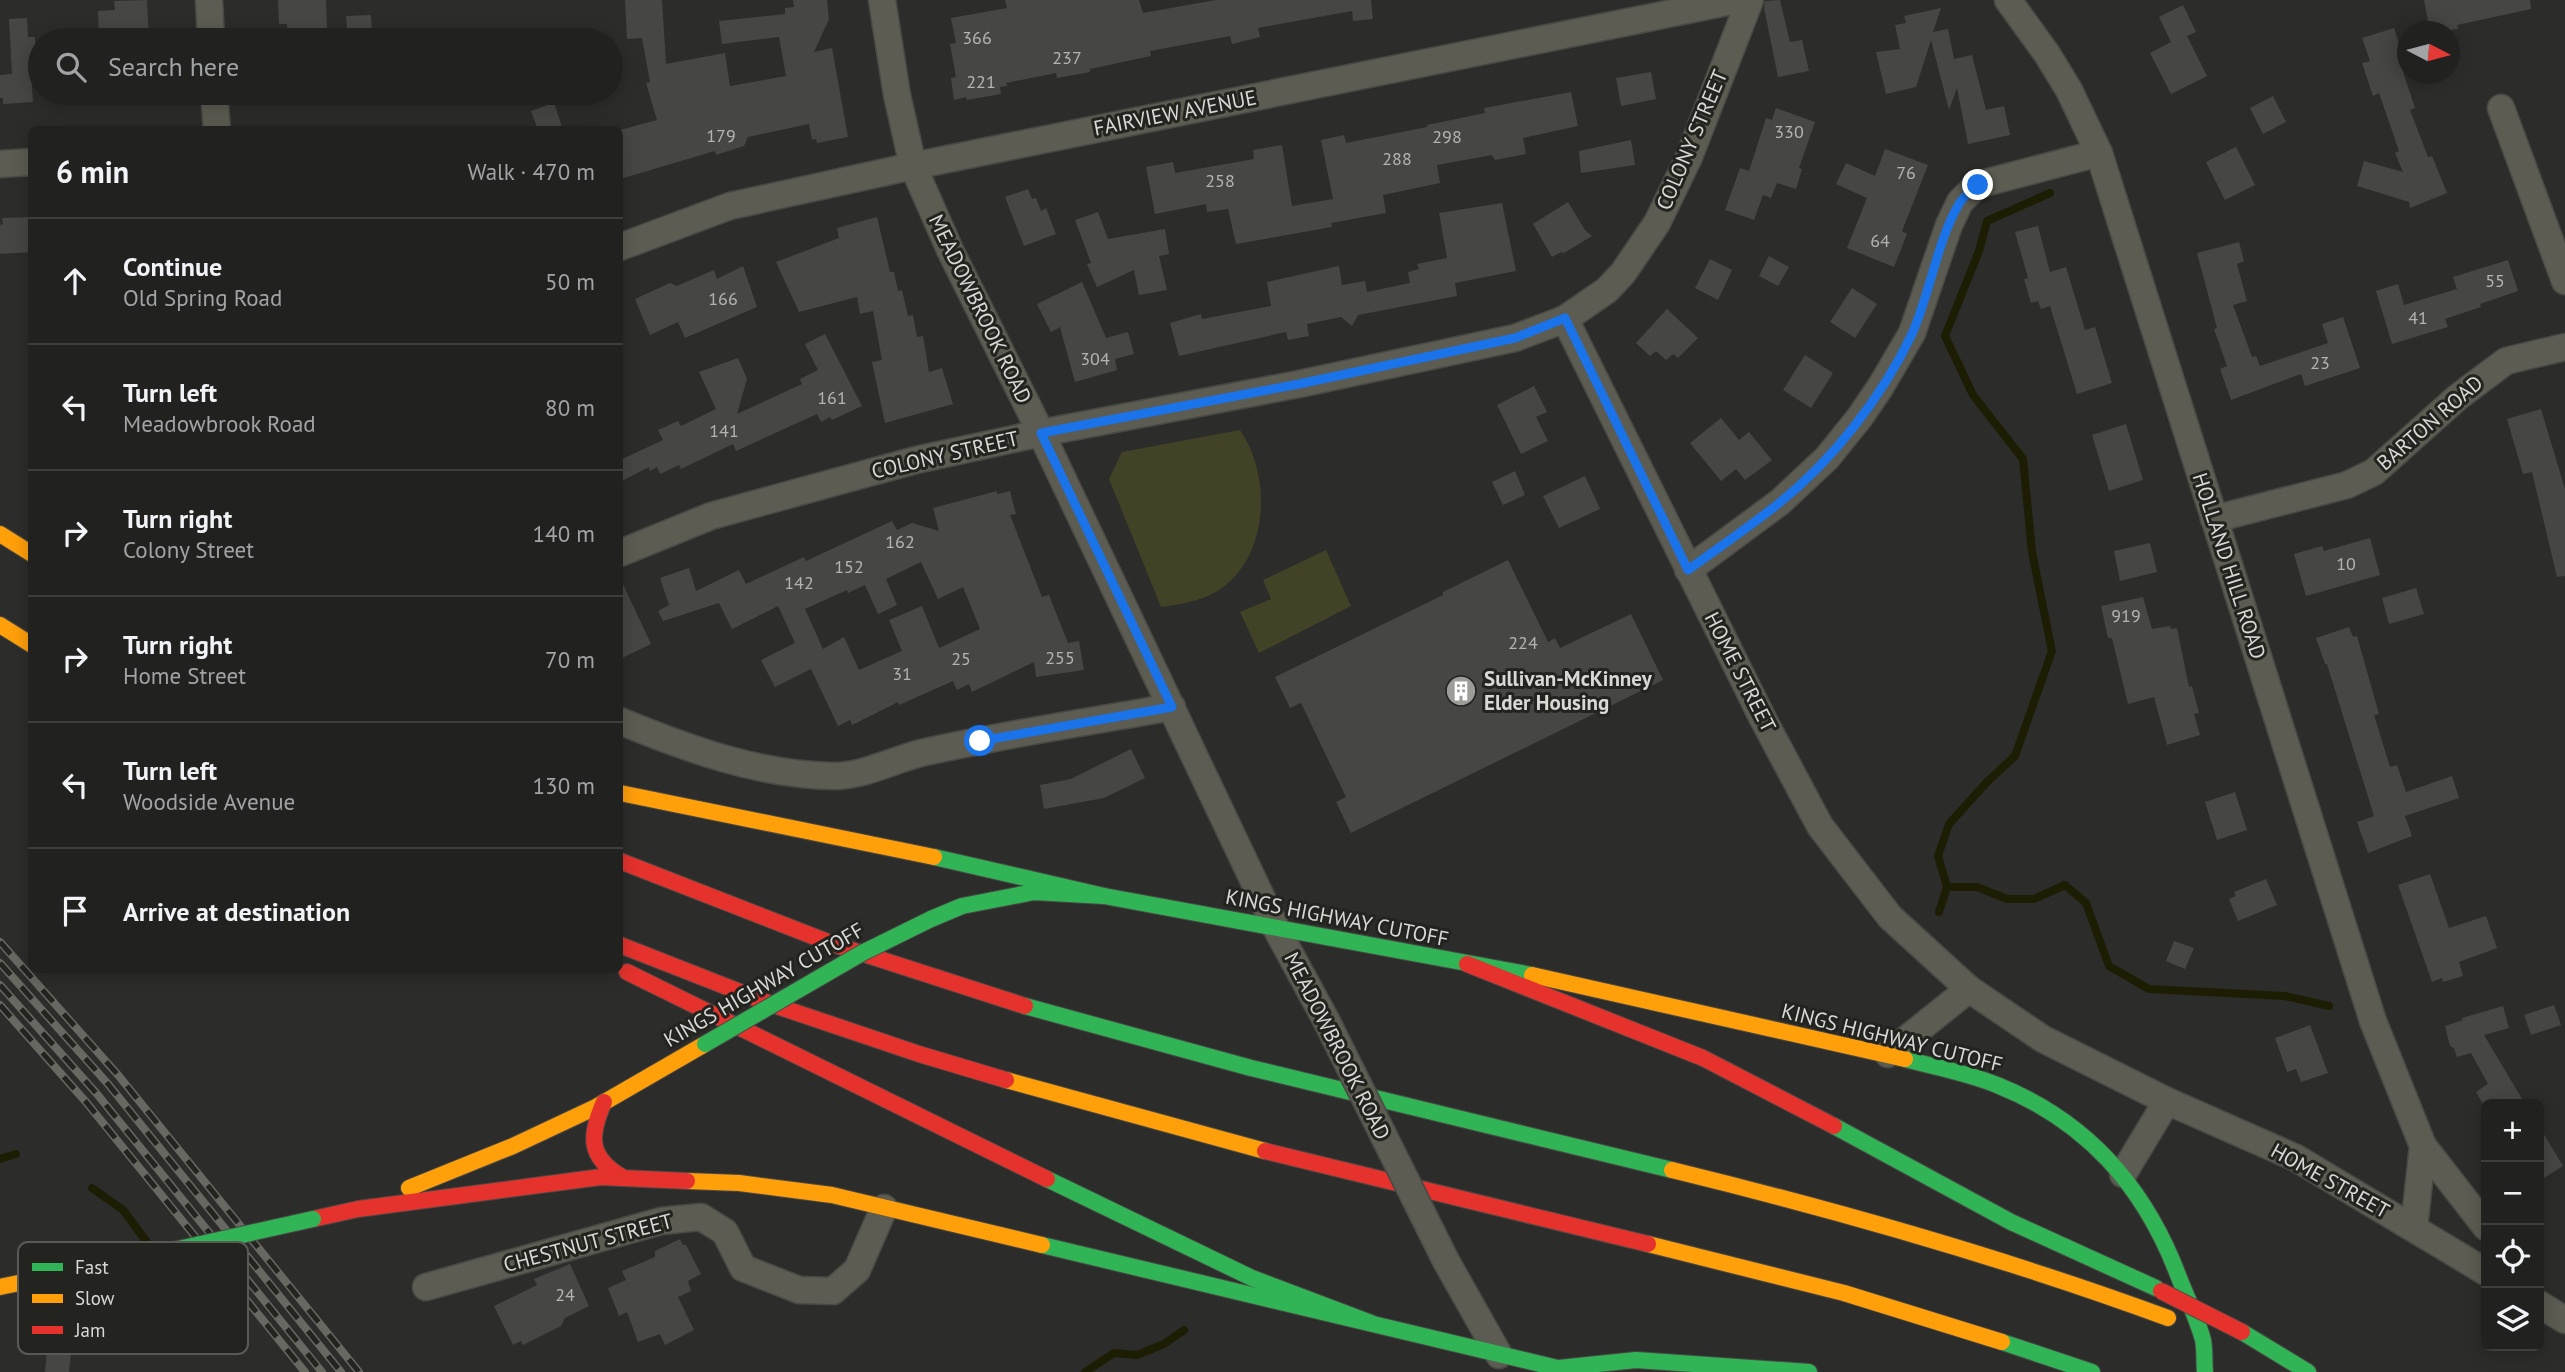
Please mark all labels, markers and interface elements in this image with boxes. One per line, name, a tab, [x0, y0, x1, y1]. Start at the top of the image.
north arrow	[2397, 21, 2460, 84]
house number: 366	[962, 26, 992, 49]
search box	[28, 28, 623, 105]
house number: 237	[1052, 46, 1082, 69]
icon: search	[52, 48, 90, 86]
text: Search here	[108, 50, 239, 83]
street label: COLONY STREET	[1650, 65, 1733, 214]
house number: 221	[966, 70, 996, 93]
street label: FAIRVIEW AVENUE	[1091, 83, 1259, 142]
house number: 330	[1774, 120, 1804, 143]
house number: 179	[706, 124, 736, 147]
house number: 298	[1432, 125, 1462, 148]
house number: 288	[1382, 147, 1412, 170]
text: 6 min	[56, 152, 129, 191]
text: Walk · 470 m	[468, 157, 595, 186]
house number: 76	[1896, 161, 1916, 184]
house number: 258	[1205, 169, 1235, 192]
route end	[1962, 169, 1993, 200]
street label: MEADOWBROOK ROAD	[923, 210, 1038, 408]
house number: 64	[1870, 229, 1890, 252]
text: Continue	[123, 250, 222, 283]
icon: ahead	[56, 262, 94, 300]
text: 50 m	[545, 267, 595, 296]
house number: 55	[2485, 269, 2505, 292]
text: Old Spring Road	[123, 283, 282, 312]
house number: 166	[708, 287, 738, 310]
house number: 41	[2408, 306, 2428, 329]
house number: 304	[1080, 347, 1110, 370]
house number: 23	[2310, 351, 2330, 374]
street label: BARTON ROAD	[2371, 369, 2488, 476]
text: Turn left	[123, 376, 217, 409]
house number: 161	[817, 386, 847, 409]
icon: left	[56, 388, 94, 426]
text: 80 m	[545, 393, 595, 422]
text: Meadowbrook Road	[123, 409, 316, 438]
house number: 141	[709, 419, 739, 442]
street label: COLONY STREET	[869, 424, 1021, 485]
street label: HOLLAND HILL ROAD	[2187, 469, 2272, 662]
text: Turn right	[123, 502, 232, 535]
icon: right	[56, 514, 94, 552]
text: 140 m	[533, 519, 595, 548]
house number: 162	[885, 530, 915, 553]
text: Colony Street	[123, 535, 254, 564]
house number: 10	[2336, 552, 2356, 575]
house number: 152	[834, 555, 864, 578]
house number: 142	[784, 571, 814, 594]
house number: 919	[2111, 604, 2141, 627]
street label: HOME STREET	[1699, 607, 1782, 737]
text: Turn right	[123, 628, 232, 661]
house number: 224	[1508, 631, 1538, 654]
icon: right	[56, 640, 94, 678]
text: 70 m	[545, 645, 595, 674]
house number: 255	[1045, 646, 1075, 669]
house number: 25	[951, 647, 971, 670]
text: Home Street	[123, 661, 246, 690]
house number: 31	[892, 662, 912, 685]
place label: Sullivan-McKinney Elder Housing	[1484, 665, 1653, 716]
building icon: Sullivan-McKinney Elder Housing	[1444, 674, 1478, 708]
route start	[964, 725, 995, 756]
text: Turn left	[123, 754, 217, 787]
icon: left	[56, 766, 94, 804]
text: 130 m	[533, 771, 595, 800]
text: Woodside Avenue	[123, 787, 295, 816]
street label: KINGS HIGHWAY CUTOFF	[1223, 883, 1451, 952]
icon: arrive	[56, 892, 94, 930]
text: Arrive at destination	[123, 895, 350, 928]
street label: KINGS HIGHWAY CUTOFF	[659, 916, 869, 1053]
street label: MEADOWBROOK ROAD	[1278, 947, 1396, 1144]
street label: KINGS HIGHWAY CUTOFF	[1779, 997, 2005, 1078]
map controls	[2481, 1099, 2544, 1351]
button: +	[2481, 1099, 2544, 1162]
street label: HOME STREET	[2266, 1137, 2395, 1224]
button: −	[2481, 1162, 2544, 1225]
street label: CHESTNUT STREET	[500, 1207, 676, 1278]
button: locate	[2481, 1225, 2544, 1288]
legend	[18, 1242, 248, 1354]
text: Fast	[75, 1255, 109, 1279]
house number: 24	[555, 1283, 575, 1306]
text: Slow	[75, 1286, 115, 1310]
button: layers	[2481, 1288, 2544, 1351]
text: Jam	[74, 1318, 105, 1342]

